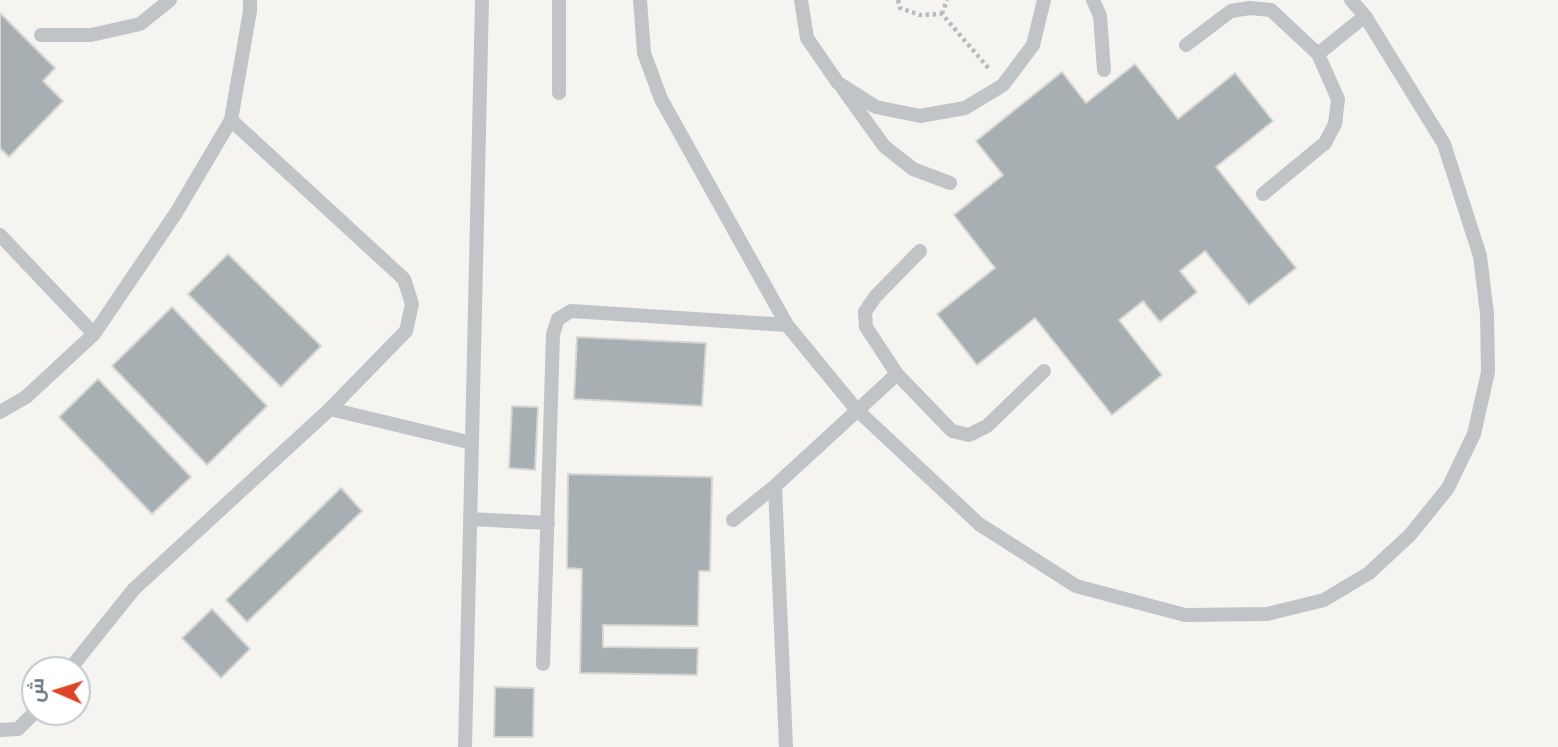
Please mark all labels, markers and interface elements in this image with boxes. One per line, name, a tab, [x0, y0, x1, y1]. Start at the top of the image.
north arrow	[21, 656, 91, 726]
text: ش	[25, 677, 49, 703]

